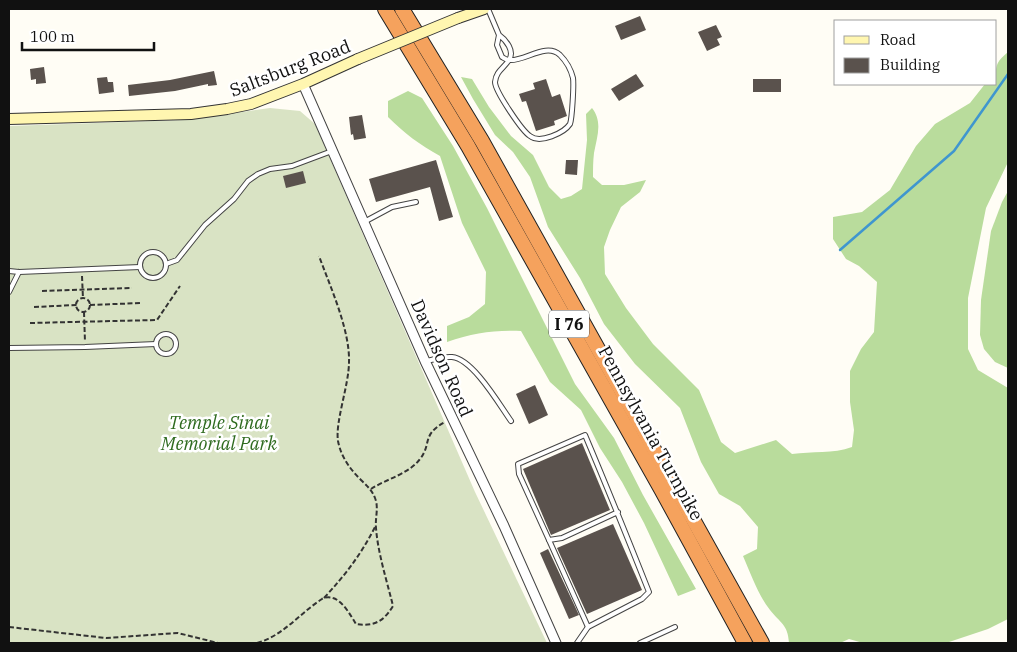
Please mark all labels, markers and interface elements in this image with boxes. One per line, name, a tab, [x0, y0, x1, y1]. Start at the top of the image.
scale bar	[22, 20, 155, 52]
legend	[834, 20, 997, 85]
text: 100 m	[30, 27, 75, 46]
text: Road	[880, 30, 916, 49]
street label: Saltsburg Road	[226, 34, 354, 102]
text: Building	[880, 55, 940, 74]
street label: Davidson Road	[406, 296, 478, 420]
road number: I 76	[549, 310, 589, 338]
street label: Pennsylvania Turnpike	[593, 342, 709, 524]
park label: Temple Sinai Memorial Park	[160, 411, 277, 455]

